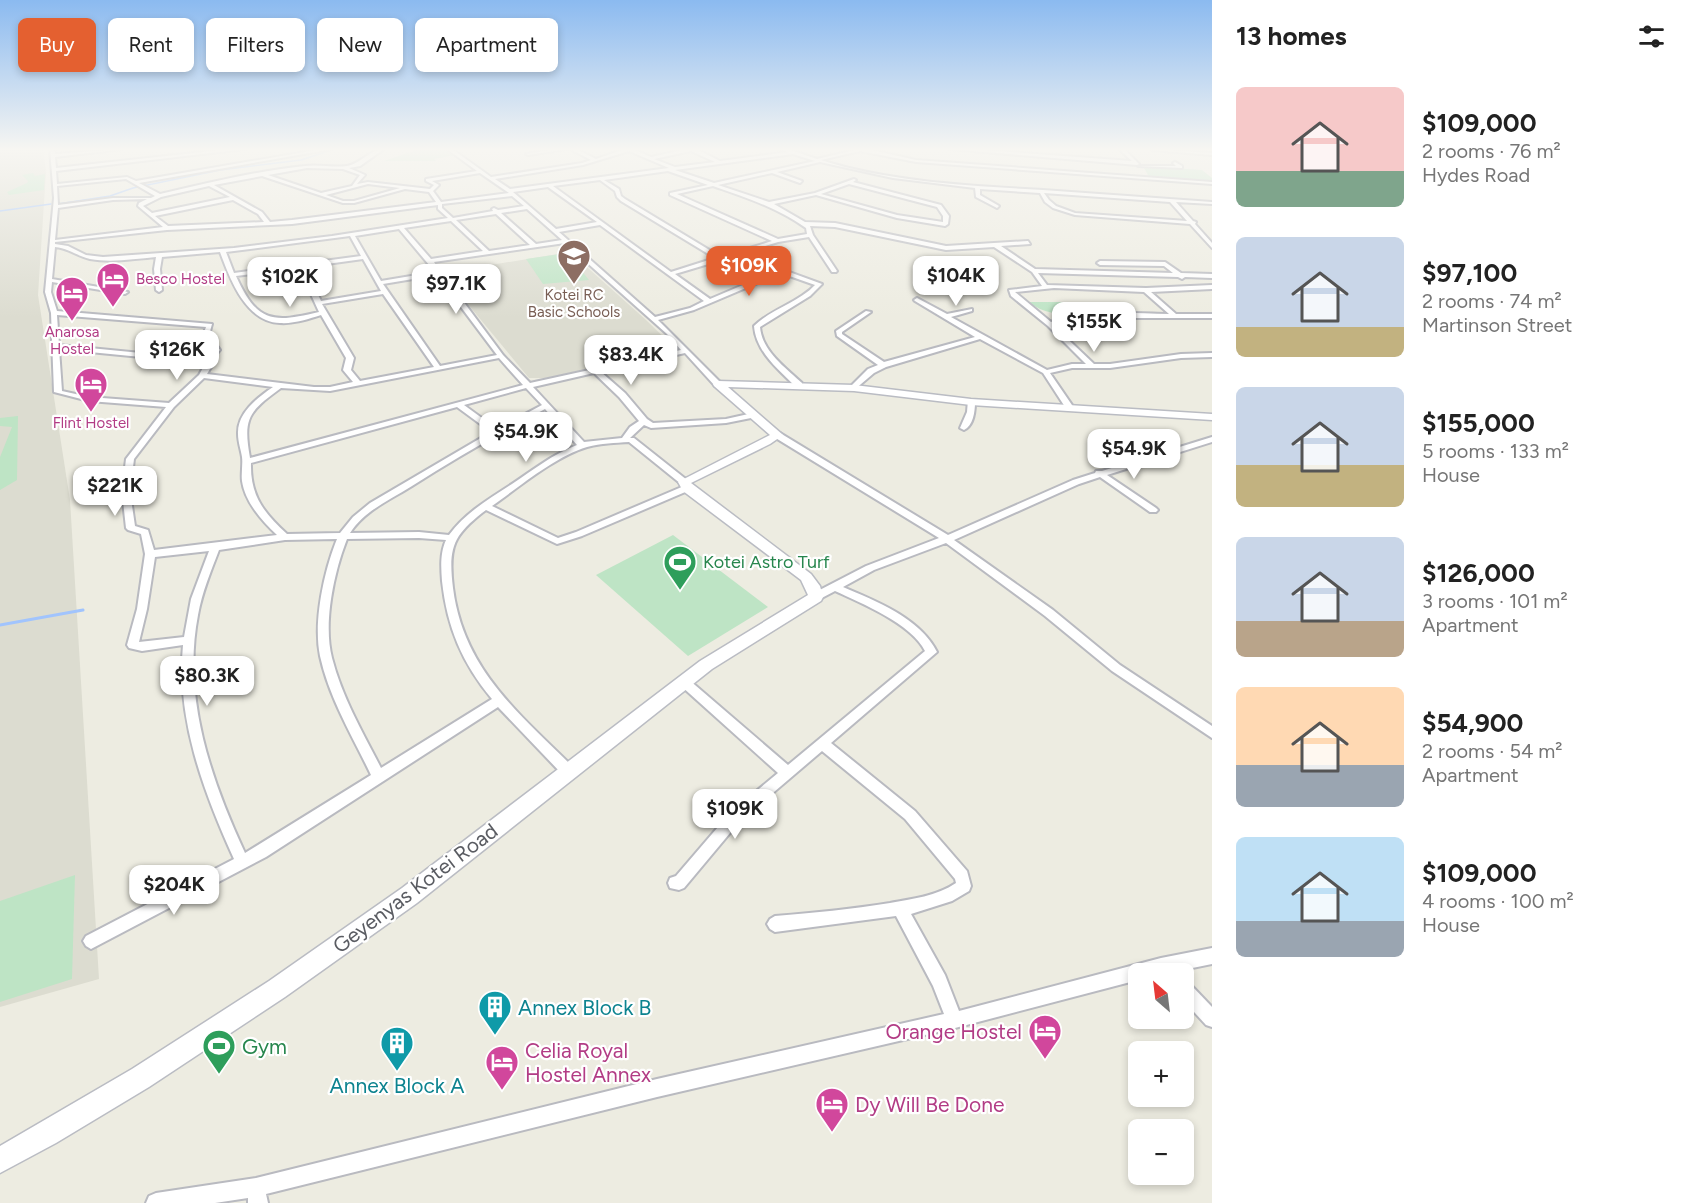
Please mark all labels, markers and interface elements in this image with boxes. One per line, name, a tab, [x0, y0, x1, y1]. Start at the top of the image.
chip: Buy	[18, 18, 96, 72]
chip: Rent	[108, 18, 194, 72]
chip: Filters	[206, 18, 305, 72]
chip: New	[317, 18, 403, 72]
chip: Apartment	[415, 18, 558, 72]
text: 13 homes	[1236, 20, 1347, 52]
icon: filters	[1635, 20, 1668, 53]
text: $109,000	[1422, 107, 1537, 139]
icon: home	[1284, 111, 1356, 183]
text: 2 rooms · 76 m²	[1422, 139, 1561, 163]
text: Hydes Road	[1422, 163, 1530, 187]
school or university icon: Kotei RC Basic Schools	[556, 238, 592, 285]
pin: $109K	[707, 246, 791, 297]
text: $109K	[720, 253, 778, 277]
pin: $104K	[914, 256, 998, 307]
pin: $102K	[248, 257, 332, 308]
text: $97,100	[1422, 257, 1517, 289]
hotel icon: Besco Hostel	[95, 261, 131, 308]
icon: home	[1284, 261, 1356, 333]
text: $104K	[927, 263, 985, 287]
text: $102K	[261, 264, 319, 288]
pin: $97.1K	[407, 264, 505, 315]
place label: Besco Hostel	[136, 270, 225, 288]
text: $97.1K	[426, 271, 486, 295]
hotel icon: Anarosa Hostel	[54, 275, 90, 322]
place label: Kotei RC Basic Schools	[528, 286, 620, 321]
text: 2 rooms · 74 m²	[1422, 289, 1562, 313]
pin: $155K	[1052, 302, 1136, 353]
text: $155K	[1066, 309, 1122, 333]
text: Martinson Street	[1422, 313, 1572, 337]
place label: Anarosa Hostel	[45, 323, 99, 358]
pin: $126K	[135, 330, 219, 381]
pin: $83.4K	[582, 335, 680, 386]
text: $126K	[149, 337, 205, 361]
text: $83.4K	[598, 342, 664, 366]
hotel icon: Flint Hostel	[73, 366, 109, 413]
text: $155,000	[1422, 407, 1535, 439]
icon: home	[1284, 411, 1356, 483]
pin: $54.9K	[477, 412, 575, 463]
place label: Flint Hostel	[53, 414, 129, 432]
text: $54.9K	[493, 419, 559, 443]
pin: $54.9K	[1085, 429, 1183, 480]
text: $54.9K	[1101, 436, 1167, 460]
text: 5 rooms · 133 m²	[1422, 439, 1569, 463]
text: House	[1422, 463, 1480, 487]
pin: $221K	[73, 466, 157, 517]
text: $221K	[87, 473, 143, 497]
sports icon: Kotei Astro Turf	[662, 544, 698, 591]
place label: Kotei Astro Turf	[703, 551, 830, 573]
text: $126,000	[1422, 557, 1535, 589]
icon: home	[1284, 561, 1356, 633]
text: 3 rooms · 101 m²	[1422, 589, 1568, 613]
text: Apartment	[1422, 613, 1519, 637]
pin: $80.3K	[158, 656, 256, 707]
text: $80.3K	[174, 663, 240, 687]
text: $54,900	[1422, 707, 1523, 739]
icon: home	[1284, 711, 1356, 783]
text: 2 rooms · 54 m²	[1422, 739, 1562, 763]
text: Apartment	[1422, 763, 1519, 787]
pin: $109K	[693, 789, 777, 840]
text: $109K	[706, 796, 764, 820]
street label: Geyenyas Kotei Road	[328, 818, 502, 958]
text: $109,000	[1422, 857, 1537, 889]
icon: home	[1284, 861, 1356, 933]
pin: $204K	[132, 865, 216, 916]
text: $204K	[143, 872, 205, 896]
text: 4 rooms · 100 m²	[1422, 889, 1574, 913]
text: House	[1422, 913, 1480, 937]
north arrow	[1128, 963, 1194, 1029]
map controls	[1128, 963, 1194, 1185]
building icon: Annex Block B	[477, 989, 513, 1036]
place label: Annex Block B	[518, 995, 651, 1020]
hotel icon: Orange Hostel	[1027, 1013, 1063, 1060]
place label: Orange Hostel	[885, 1019, 1022, 1044]
building icon: Annex Block A	[379, 1025, 415, 1072]
sports icon: Gym	[201, 1028, 237, 1075]
place label: Gym	[242, 1034, 287, 1059]
place label: Celia Royal Hostel Annex	[525, 1038, 651, 1087]
button: +	[1128, 1041, 1194, 1107]
hotel icon: Celia Royal Hostel Annex	[484, 1044, 520, 1091]
place label: Annex Block A	[330, 1073, 464, 1098]
hotel icon: Dy Will Be Done	[814, 1086, 850, 1133]
place label: Dy Will Be Done	[855, 1092, 1004, 1117]
button: −	[1128, 1119, 1194, 1185]

